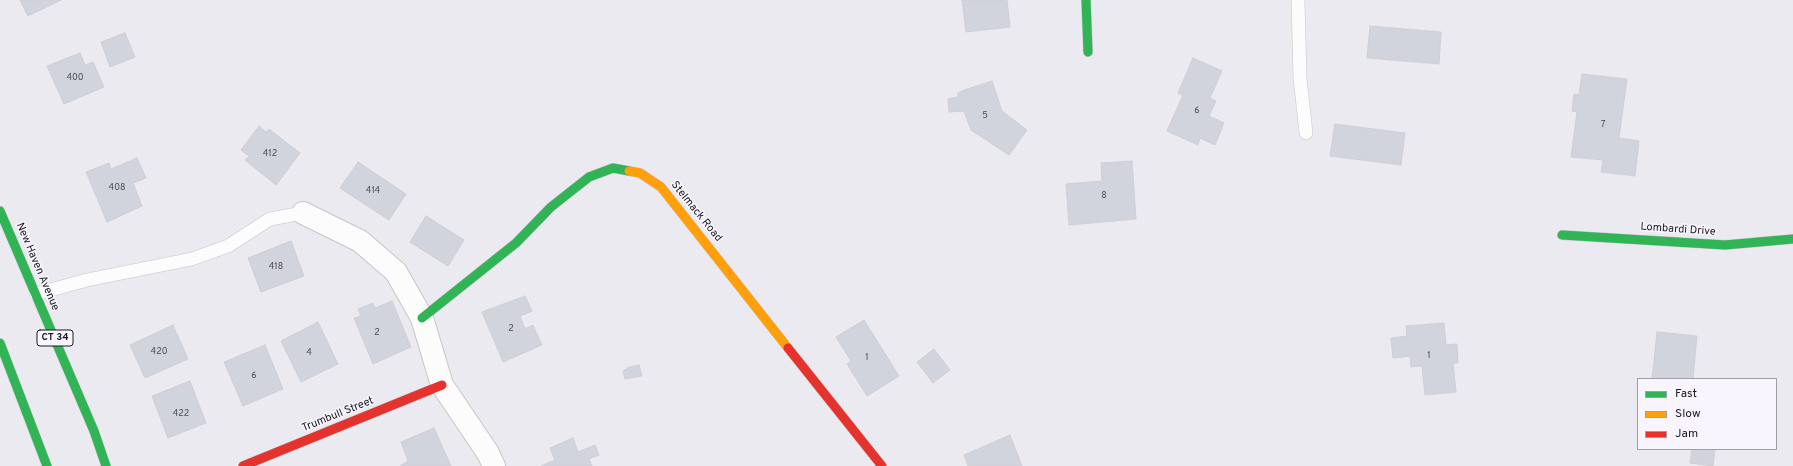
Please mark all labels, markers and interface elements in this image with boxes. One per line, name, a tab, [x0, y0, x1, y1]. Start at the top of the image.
house number: 400	[66, 73, 84, 83]
house number: 6	[1194, 106, 1200, 116]
house number: 5	[982, 111, 988, 121]
house number: 7	[1601, 120, 1605, 130]
house number: 412	[263, 149, 277, 159]
street label: Stelmack Road	[668, 179, 724, 245]
house number: 408	[109, 183, 125, 193]
house number: 414	[366, 186, 380, 196]
house number: 8	[1101, 191, 1107, 201]
street label: New Haven Avenue	[12, 221, 62, 313]
street label: Lombardi Drive	[1640, 221, 1716, 239]
house number: 418	[269, 262, 283, 272]
house number: 2	[508, 324, 514, 334]
house number: 2	[374, 328, 380, 338]
road number: CT 34	[37, 330, 73, 346]
house number: 420	[151, 347, 167, 357]
house number: 4	[306, 348, 312, 358]
house number: 1	[1427, 351, 1431, 361]
house number: 1	[865, 353, 869, 363]
house number: 6	[251, 371, 257, 381]
legend	[1637, 378, 1777, 450]
text: Fast	[1675, 386, 1697, 402]
street label: Trumbull Street	[300, 395, 376, 435]
text: Slow	[1675, 406, 1701, 422]
house number: 422	[173, 409, 189, 419]
text: Jam	[1675, 426, 1698, 442]

